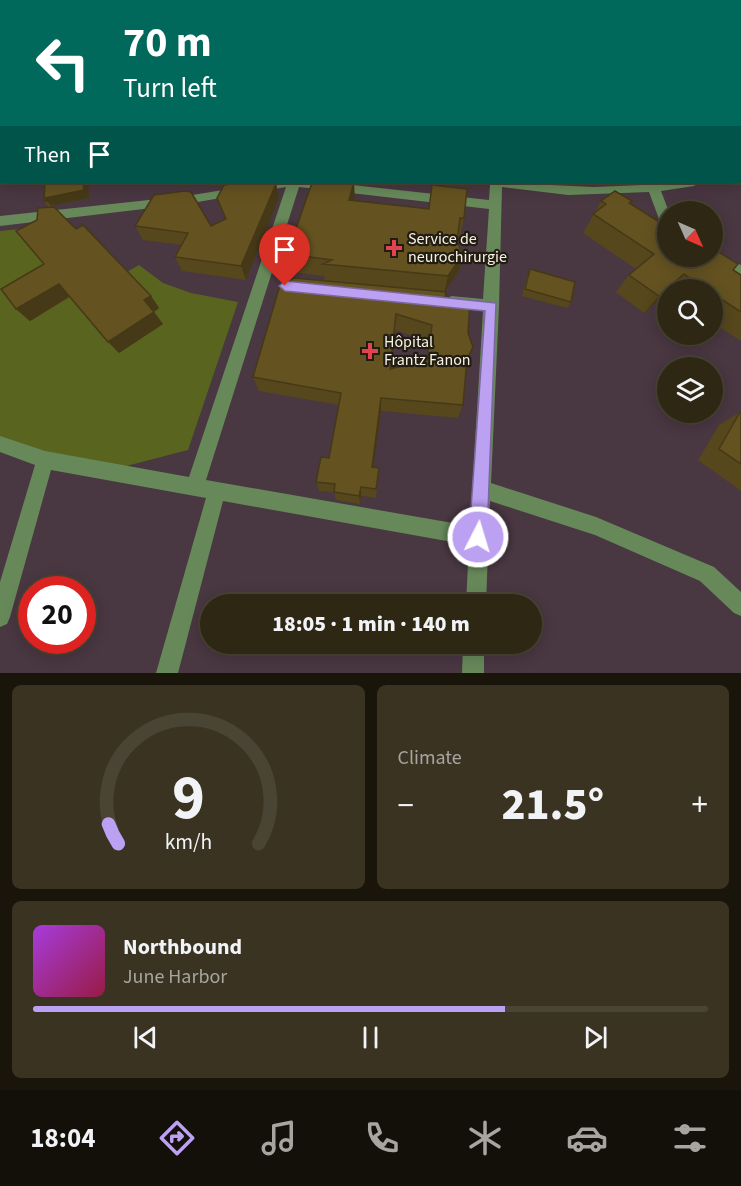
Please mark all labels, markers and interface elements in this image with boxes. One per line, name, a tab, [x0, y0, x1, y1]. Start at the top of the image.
text: 70 m	[123, 13, 212, 73]
icon: left	[24, 24, 102, 102]
text: Turn left	[123, 69, 217, 108]
icon: arrive	[83, 138, 116, 171]
text: Then	[24, 139, 71, 171]
north arrow	[657, 201, 723, 267]
map controls	[657, 201, 723, 423]
pin	[259, 224, 310, 286]
place label: Service de neurochirurgie	[408, 228, 507, 268]
icon: arrive	[268, 233, 301, 266]
marker: Service de neurochirurgie	[385, 239, 403, 257]
button: search	[657, 279, 723, 345]
place label: Hôpital Frantz Fanon	[384, 331, 471, 371]
marker: Hôpital Frantz Fanon	[361, 342, 379, 360]
button: layers	[657, 357, 723, 423]
position arrow	[446, 505, 510, 569]
speed limit sign: 20	[18, 576, 96, 654]
text: 18:05 · 1 min · 140 m	[272, 608, 470, 640]
text: Climate	[398, 744, 462, 772]
text: 9	[172, 754, 205, 843]
text: 21.5°	[501, 773, 604, 837]
text: −	[398, 782, 414, 829]
text: +	[692, 782, 708, 829]
text: km/h	[164, 827, 212, 858]
text: Northbound	[123, 931, 242, 963]
text: June Harbor	[123, 963, 227, 991]
icon: previous	[129, 1021, 162, 1054]
icon: pause	[354, 1021, 387, 1054]
icon: next	[579, 1021, 612, 1054]
icon: directions	[156, 1117, 198, 1159]
icon: music	[258, 1117, 300, 1159]
icon: phone	[361, 1117, 403, 1159]
icon: climate	[464, 1117, 506, 1159]
icon: car	[566, 1117, 608, 1159]
icon: filters	[669, 1117, 711, 1159]
text: 18:04	[30, 1119, 95, 1158]

